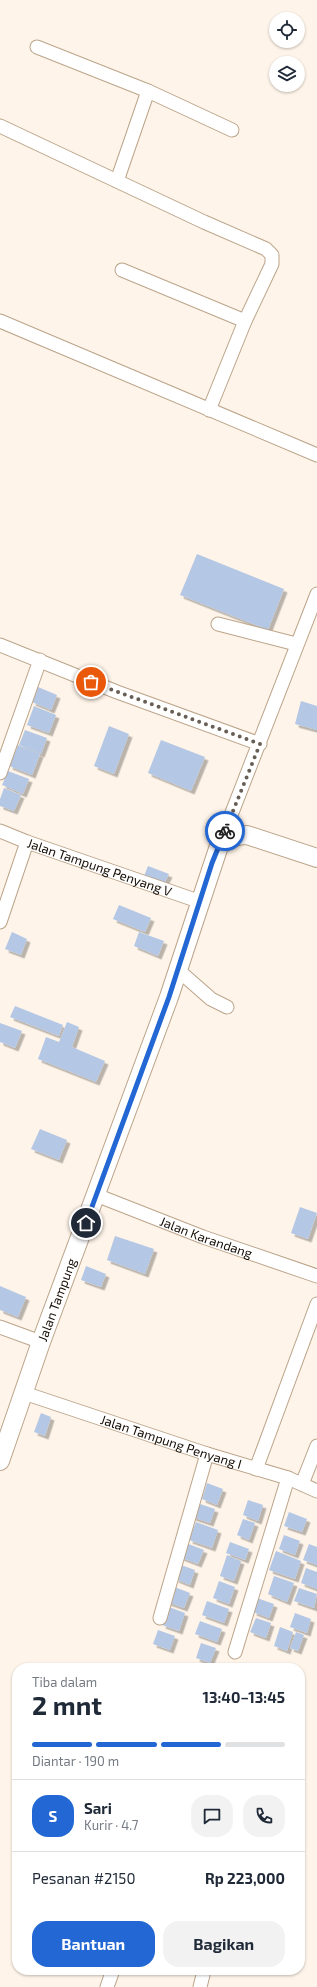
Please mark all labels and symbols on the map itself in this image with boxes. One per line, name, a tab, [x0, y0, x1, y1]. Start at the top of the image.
pin	[74, 665, 108, 699]
courier	[205, 811, 245, 851]
street label: Jalan Tampung Penyang V	[25, 835, 174, 899]
pin	[69, 1206, 103, 1240]
street label: Jalan Karandang	[158, 1213, 254, 1261]
street label: Jalan Tampung	[34, 1256, 79, 1343]
street label: Jalan Tampung Penyang I	[99, 1411, 244, 1472]

